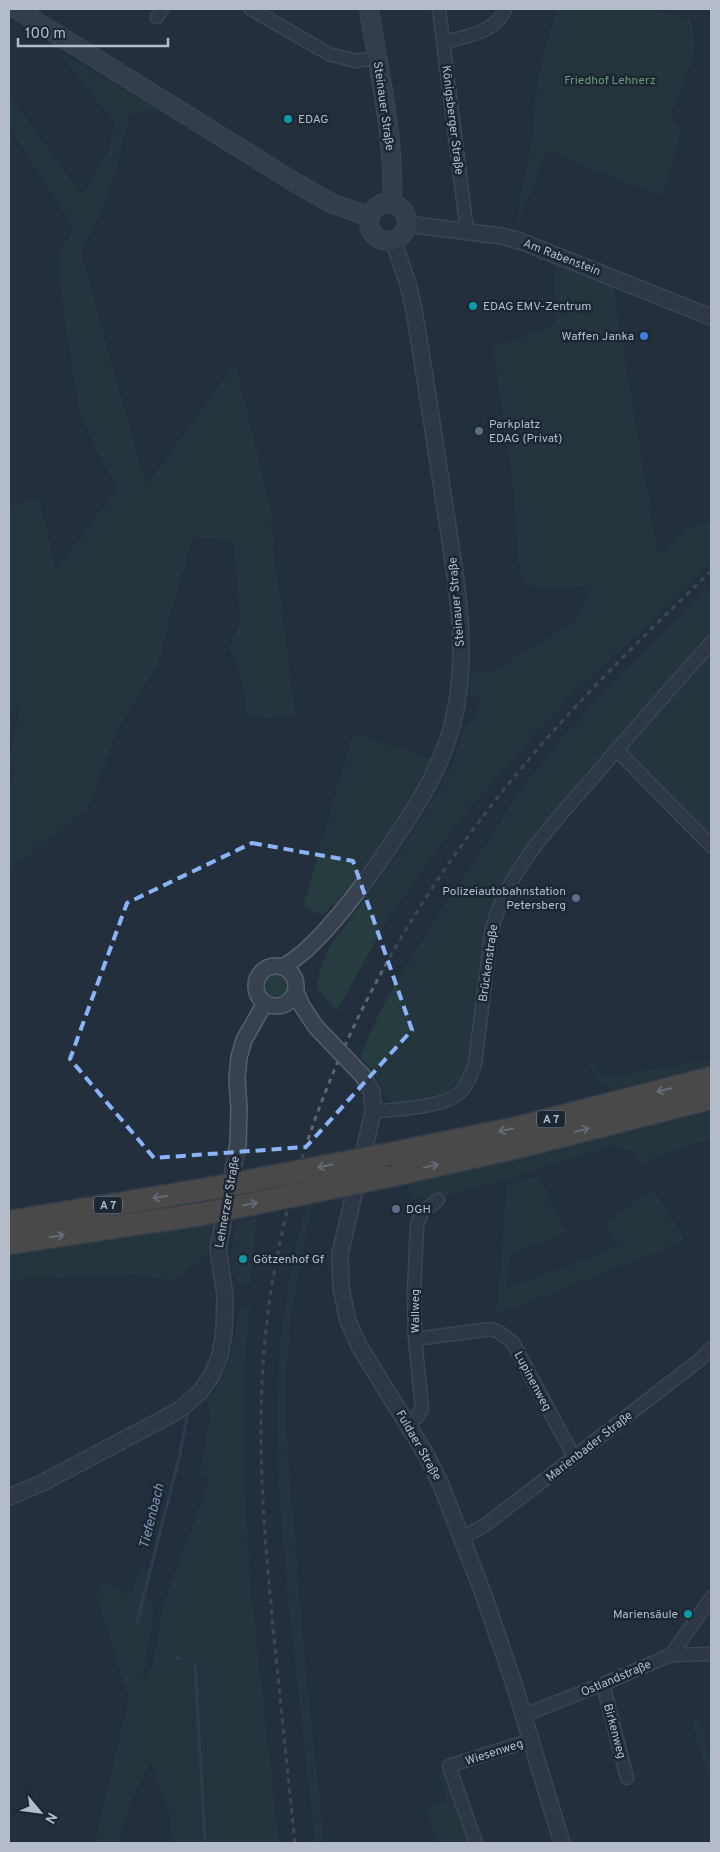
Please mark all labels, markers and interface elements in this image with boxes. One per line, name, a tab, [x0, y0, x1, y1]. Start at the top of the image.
scale bar	[18, 15, 168, 47]
text: 100 m	[25, 25, 66, 44]
street label: Steinauer Straße	[369, 61, 397, 152]
street label: Königsberger Straße	[437, 64, 467, 176]
park label: Friedhof Lehnerz	[564, 73, 656, 89]
place label: EDAG	[298, 112, 329, 128]
marker: EDAG	[282, 113, 294, 125]
street label: Am Rabenstein	[521, 236, 603, 280]
place label: EDAG EMV-Zentrum	[483, 299, 591, 315]
marker: EDAG EMV-Zentrum	[467, 300, 479, 312]
place label: Waffen Janka	[562, 329, 634, 345]
marker: Waffen Janka	[638, 330, 650, 342]
place label: Parkplatz EDAG (Privat)	[489, 417, 562, 447]
marker: Parkplatz EDAG (Privat)	[473, 425, 485, 437]
street label: Steinauer Straße	[445, 556, 469, 647]
place label: Polizeiautobahnstation Petersberg	[442, 884, 566, 914]
marker: Polizeiautobahnstation Petersberg	[570, 892, 582, 904]
street label: Brückenstraße	[476, 923, 502, 1003]
one-way arrow	[656, 1086, 672, 1095]
road number: A 7	[537, 1110, 565, 1128]
one-way arrow	[499, 1125, 515, 1135]
one-way arrow	[574, 1125, 590, 1135]
street label: Lehnerzer Straße	[212, 1155, 244, 1249]
one-way arrow	[423, 1161, 439, 1170]
one-way arrow	[317, 1162, 333, 1171]
one-way arrow	[152, 1192, 168, 1202]
road number: A 7	[94, 1196, 122, 1214]
one-way arrow	[241, 1199, 257, 1209]
place label: DGH	[406, 1202, 431, 1218]
marker: DGH	[390, 1203, 402, 1215]
one-way arrow	[49, 1231, 65, 1241]
place label: Götzenhof Gf	[253, 1252, 324, 1268]
marker: Götzenhof Gf	[237, 1253, 249, 1265]
street label: Wallweg	[408, 1289, 424, 1333]
street label: Lupinenweg	[510, 1349, 555, 1414]
street label: Fuldaer Straße	[392, 1408, 445, 1483]
street label: Marienbader Straße	[543, 1408, 636, 1486]
water label: Tiefenbach	[136, 1482, 169, 1551]
place label: Mariensäule	[613, 1607, 678, 1623]
marker: Mariensäule	[682, 1608, 694, 1620]
street label: Ostlandstraße	[579, 1657, 654, 1701]
street label: Birkenweg	[599, 1702, 629, 1761]
street label: Wiesenweg	[463, 1736, 525, 1770]
north arrow	[15, 1787, 65, 1837]
text: N	[40, 1809, 60, 1826]

